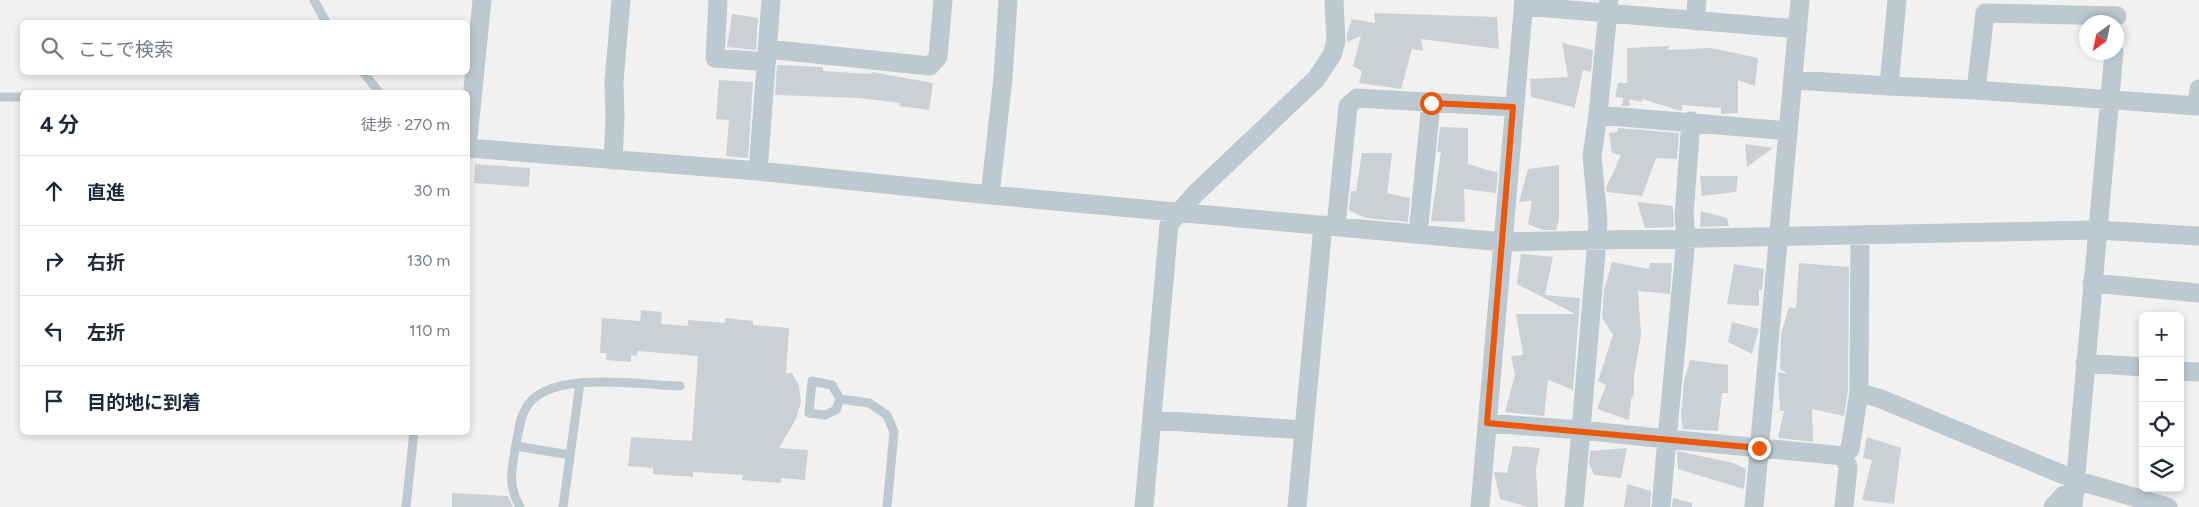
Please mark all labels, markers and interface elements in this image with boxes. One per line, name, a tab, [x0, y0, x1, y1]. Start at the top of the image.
north arrow	[2079, 15, 2124, 60]
search box	[20, 20, 470, 75]
icon: search	[38, 34, 66, 62]
text: ここで検索	[78, 38, 173, 61]
route start	[1420, 92, 1443, 115]
text: 4 分	[40, 112, 79, 137]
text: 徒歩 · 270 m	[361, 115, 450, 134]
icon: ahead	[40, 177, 68, 205]
text: 直進	[87, 181, 125, 204]
text: 30 m	[413, 181, 450, 200]
icon: right	[40, 247, 68, 275]
text: 右折	[87, 251, 125, 274]
text: 130 m	[407, 251, 450, 270]
map controls	[2139, 312, 2184, 492]
button: +	[2139, 312, 2184, 357]
icon: left	[40, 317, 68, 345]
text: 左折	[87, 321, 125, 344]
text: 110 m	[409, 321, 450, 340]
button: −	[2139, 357, 2184, 402]
icon: arrive	[40, 387, 68, 415]
text: 目的地に到着	[87, 391, 201, 414]
button: locate	[2139, 402, 2184, 447]
route end	[1748, 437, 1771, 460]
button: layers	[2139, 447, 2184, 492]

